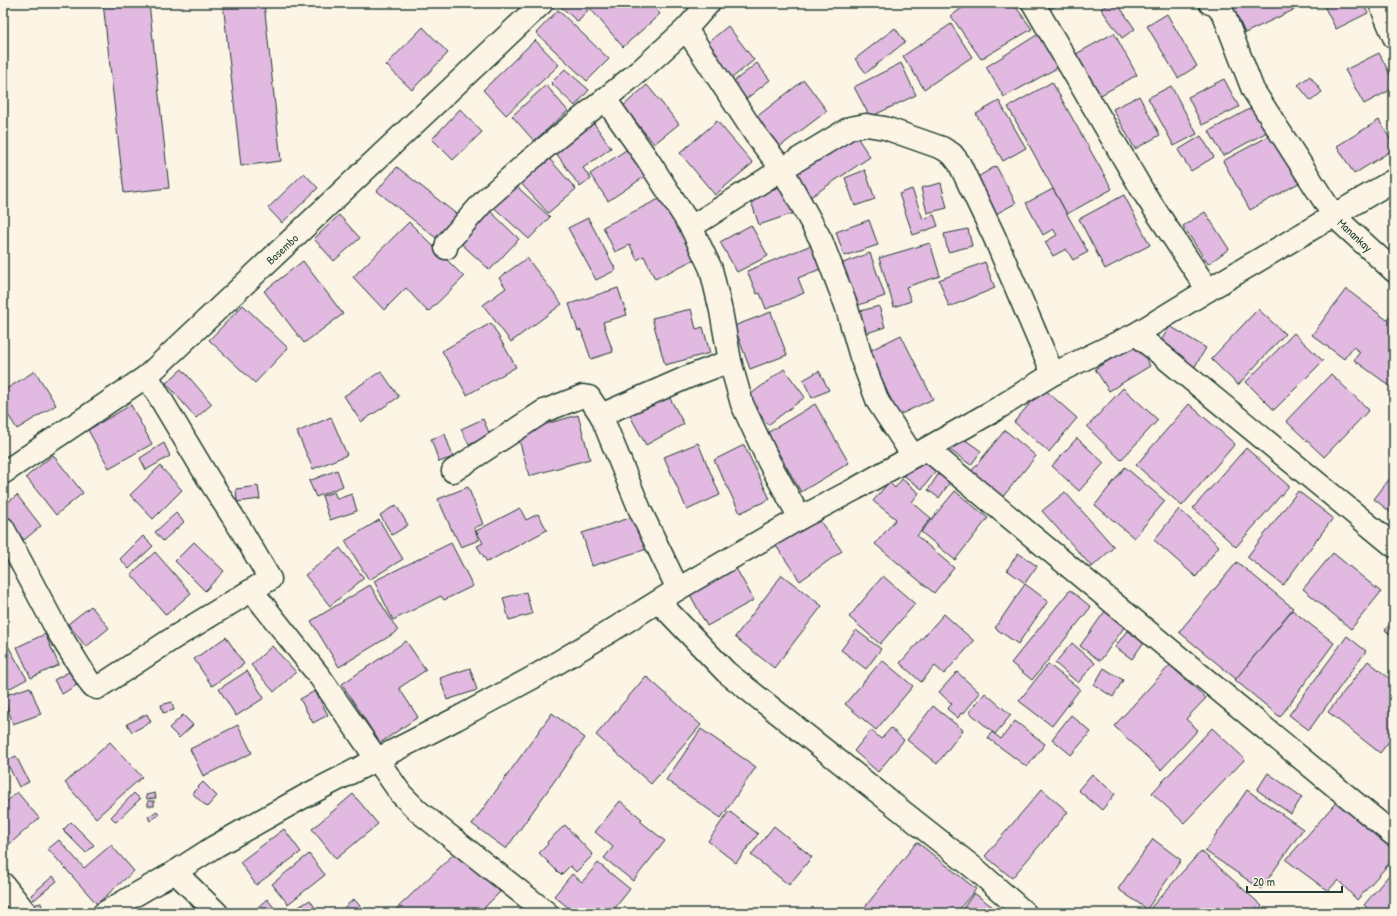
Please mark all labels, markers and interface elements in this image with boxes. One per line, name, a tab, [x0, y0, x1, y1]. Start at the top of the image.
street label: Manankay	[1334, 214, 1376, 256]
street label: Bosembo	[262, 230, 302, 268]
scale bar	[1247, 868, 1342, 894]
text: 20 m	[1253, 873, 1275, 890]

